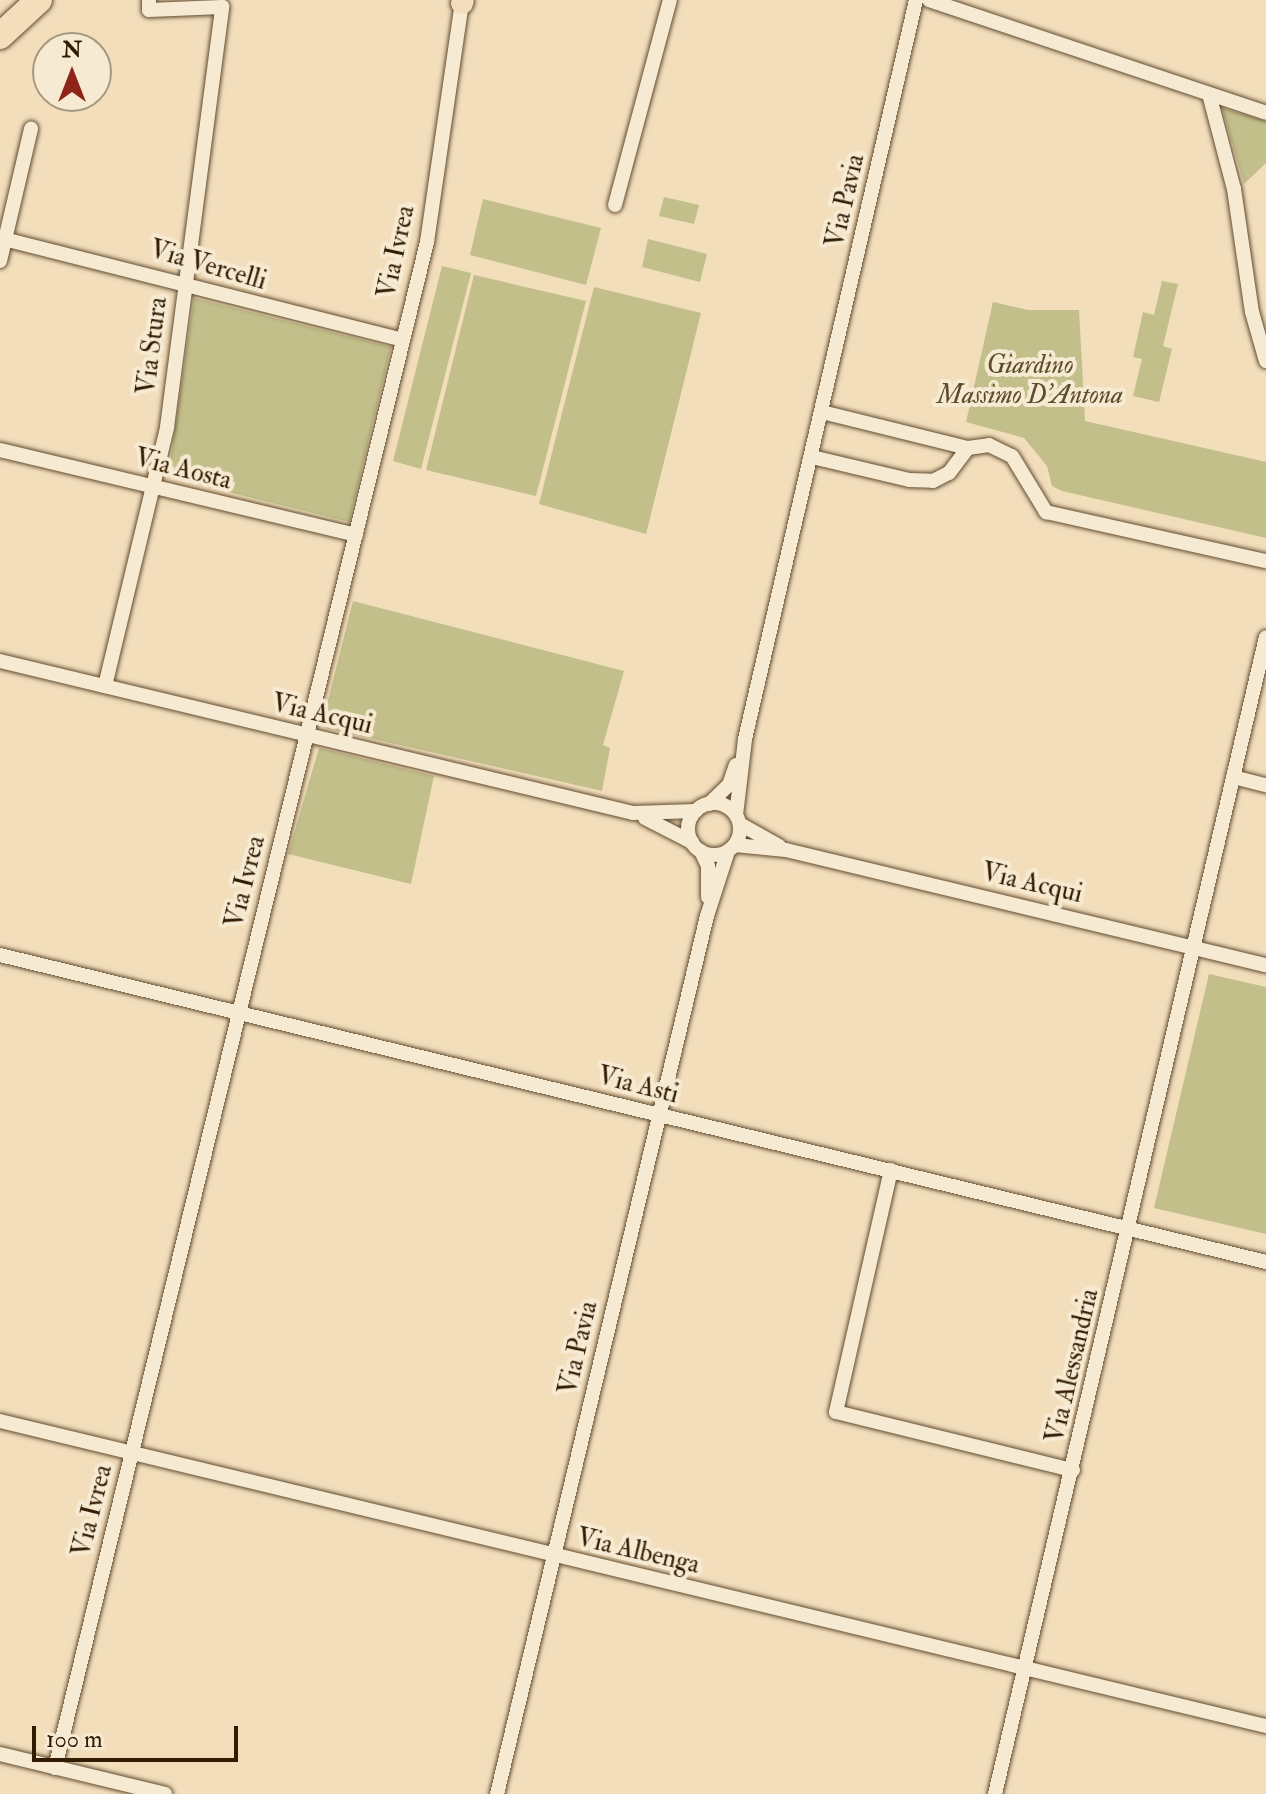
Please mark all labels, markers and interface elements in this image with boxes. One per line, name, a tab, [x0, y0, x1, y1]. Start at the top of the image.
north arrow	[32, 32, 112, 112]
text: N	[62, 36, 82, 64]
street label: Via Pavia	[820, 151, 872, 251]
street label: Via Ivrea	[372, 203, 422, 301]
street label: Via Vercelli	[146, 235, 270, 297]
street label: Via Stura	[132, 295, 174, 397]
park label: Giardino Massimo D'Antona	[937, 350, 1123, 412]
street label: Via Aosta	[131, 443, 235, 497]
street label: Via Acqui	[269, 688, 375, 742]
street label: Via Ivrea	[220, 833, 272, 931]
street label: Via Acqui	[979, 857, 1085, 911]
street label: Via Asti	[594, 1061, 682, 1111]
street label: Via Alessandria	[1040, 1286, 1106, 1446]
street label: Via Pavia	[553, 1298, 605, 1398]
street label: Via Ivrea	[67, 1462, 119, 1560]
street label: Via Albenga	[574, 1523, 702, 1581]
scale bar	[36, 1710, 242, 1760]
text: 100 m	[46, 1724, 103, 1755]

